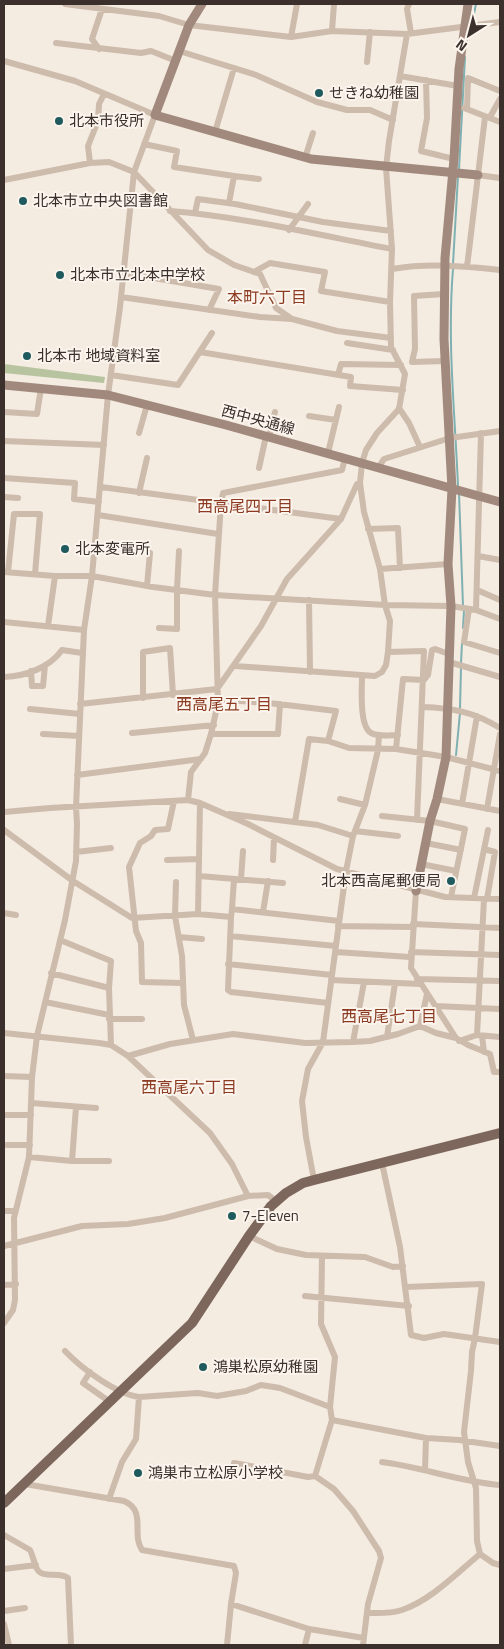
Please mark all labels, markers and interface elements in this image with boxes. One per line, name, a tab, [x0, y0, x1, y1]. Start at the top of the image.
north arrow	[444, 10, 494, 60]
text: N	[451, 35, 471, 57]
place label: せきね幼稚園	[329, 81, 419, 104]
marker: せきね幼稚園	[313, 87, 325, 99]
place label: 北本市役所	[69, 109, 144, 132]
marker: 北本市役所	[53, 115, 65, 127]
place label: 北本市立中央図書館	[33, 189, 168, 212]
marker: 北本市立中央図書館	[17, 195, 29, 207]
place label: 北本市立北本中学校	[70, 263, 205, 286]
marker: 北本市立北本中学校	[54, 269, 66, 281]
district label: 本町六丁目	[227, 285, 307, 309]
place label: 北本市 地域資料室	[37, 344, 160, 367]
marker: 北本市 地域資料室	[21, 350, 33, 362]
street label: 西中央通線	[219, 399, 297, 440]
district label: 西高尾四丁目	[197, 494, 293, 518]
place label: 北本変電所	[75, 537, 150, 560]
marker: 北本変電所	[59, 543, 71, 555]
district label: 西高尾五丁目	[176, 692, 272, 716]
place label: 北本西高尾郵便局	[321, 869, 441, 892]
marker: 北本西高尾郵便局	[445, 875, 457, 887]
district label: 西高尾七丁目	[341, 1004, 437, 1028]
district label: 西高尾六丁目	[141, 1075, 237, 1099]
place label: 7-Eleven	[242, 1204, 299, 1227]
marker: 7-Eleven	[226, 1210, 238, 1222]
place label: 鴻巣松原幼稚園	[213, 1355, 318, 1378]
marker: 鴻巣松原幼稚園	[197, 1361, 209, 1373]
place label: 鴻巣市立松原小学校	[148, 1461, 283, 1484]
marker: 鴻巣市立松原小学校	[132, 1467, 144, 1479]

